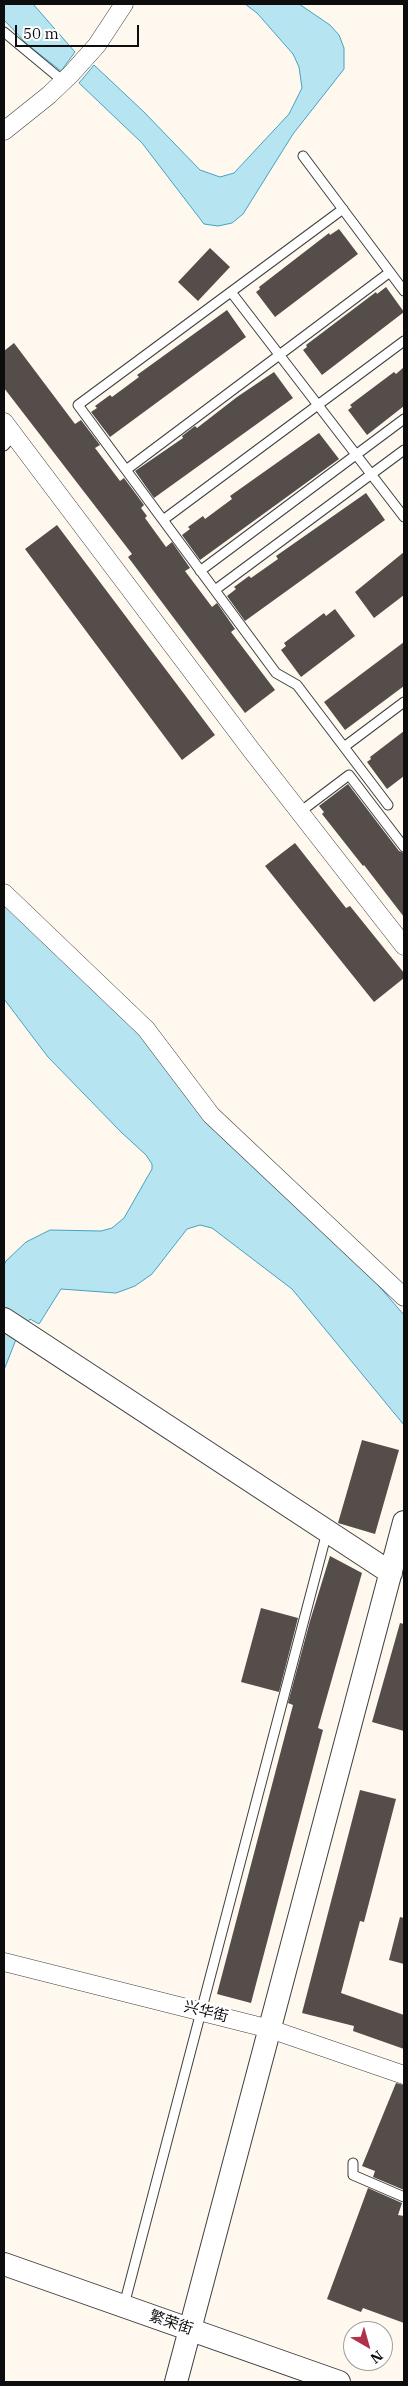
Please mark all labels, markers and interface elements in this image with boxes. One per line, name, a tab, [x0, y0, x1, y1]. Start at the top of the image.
scale bar	[18, 15, 141, 47]
text: 50 m	[23, 24, 59, 43]
street label: 兴华街	[182, 1998, 230, 2026]
street label: 繁荣街	[147, 2307, 195, 2339]
north arrow	[343, 2321, 393, 2371]
text: N	[367, 2347, 387, 2368]

